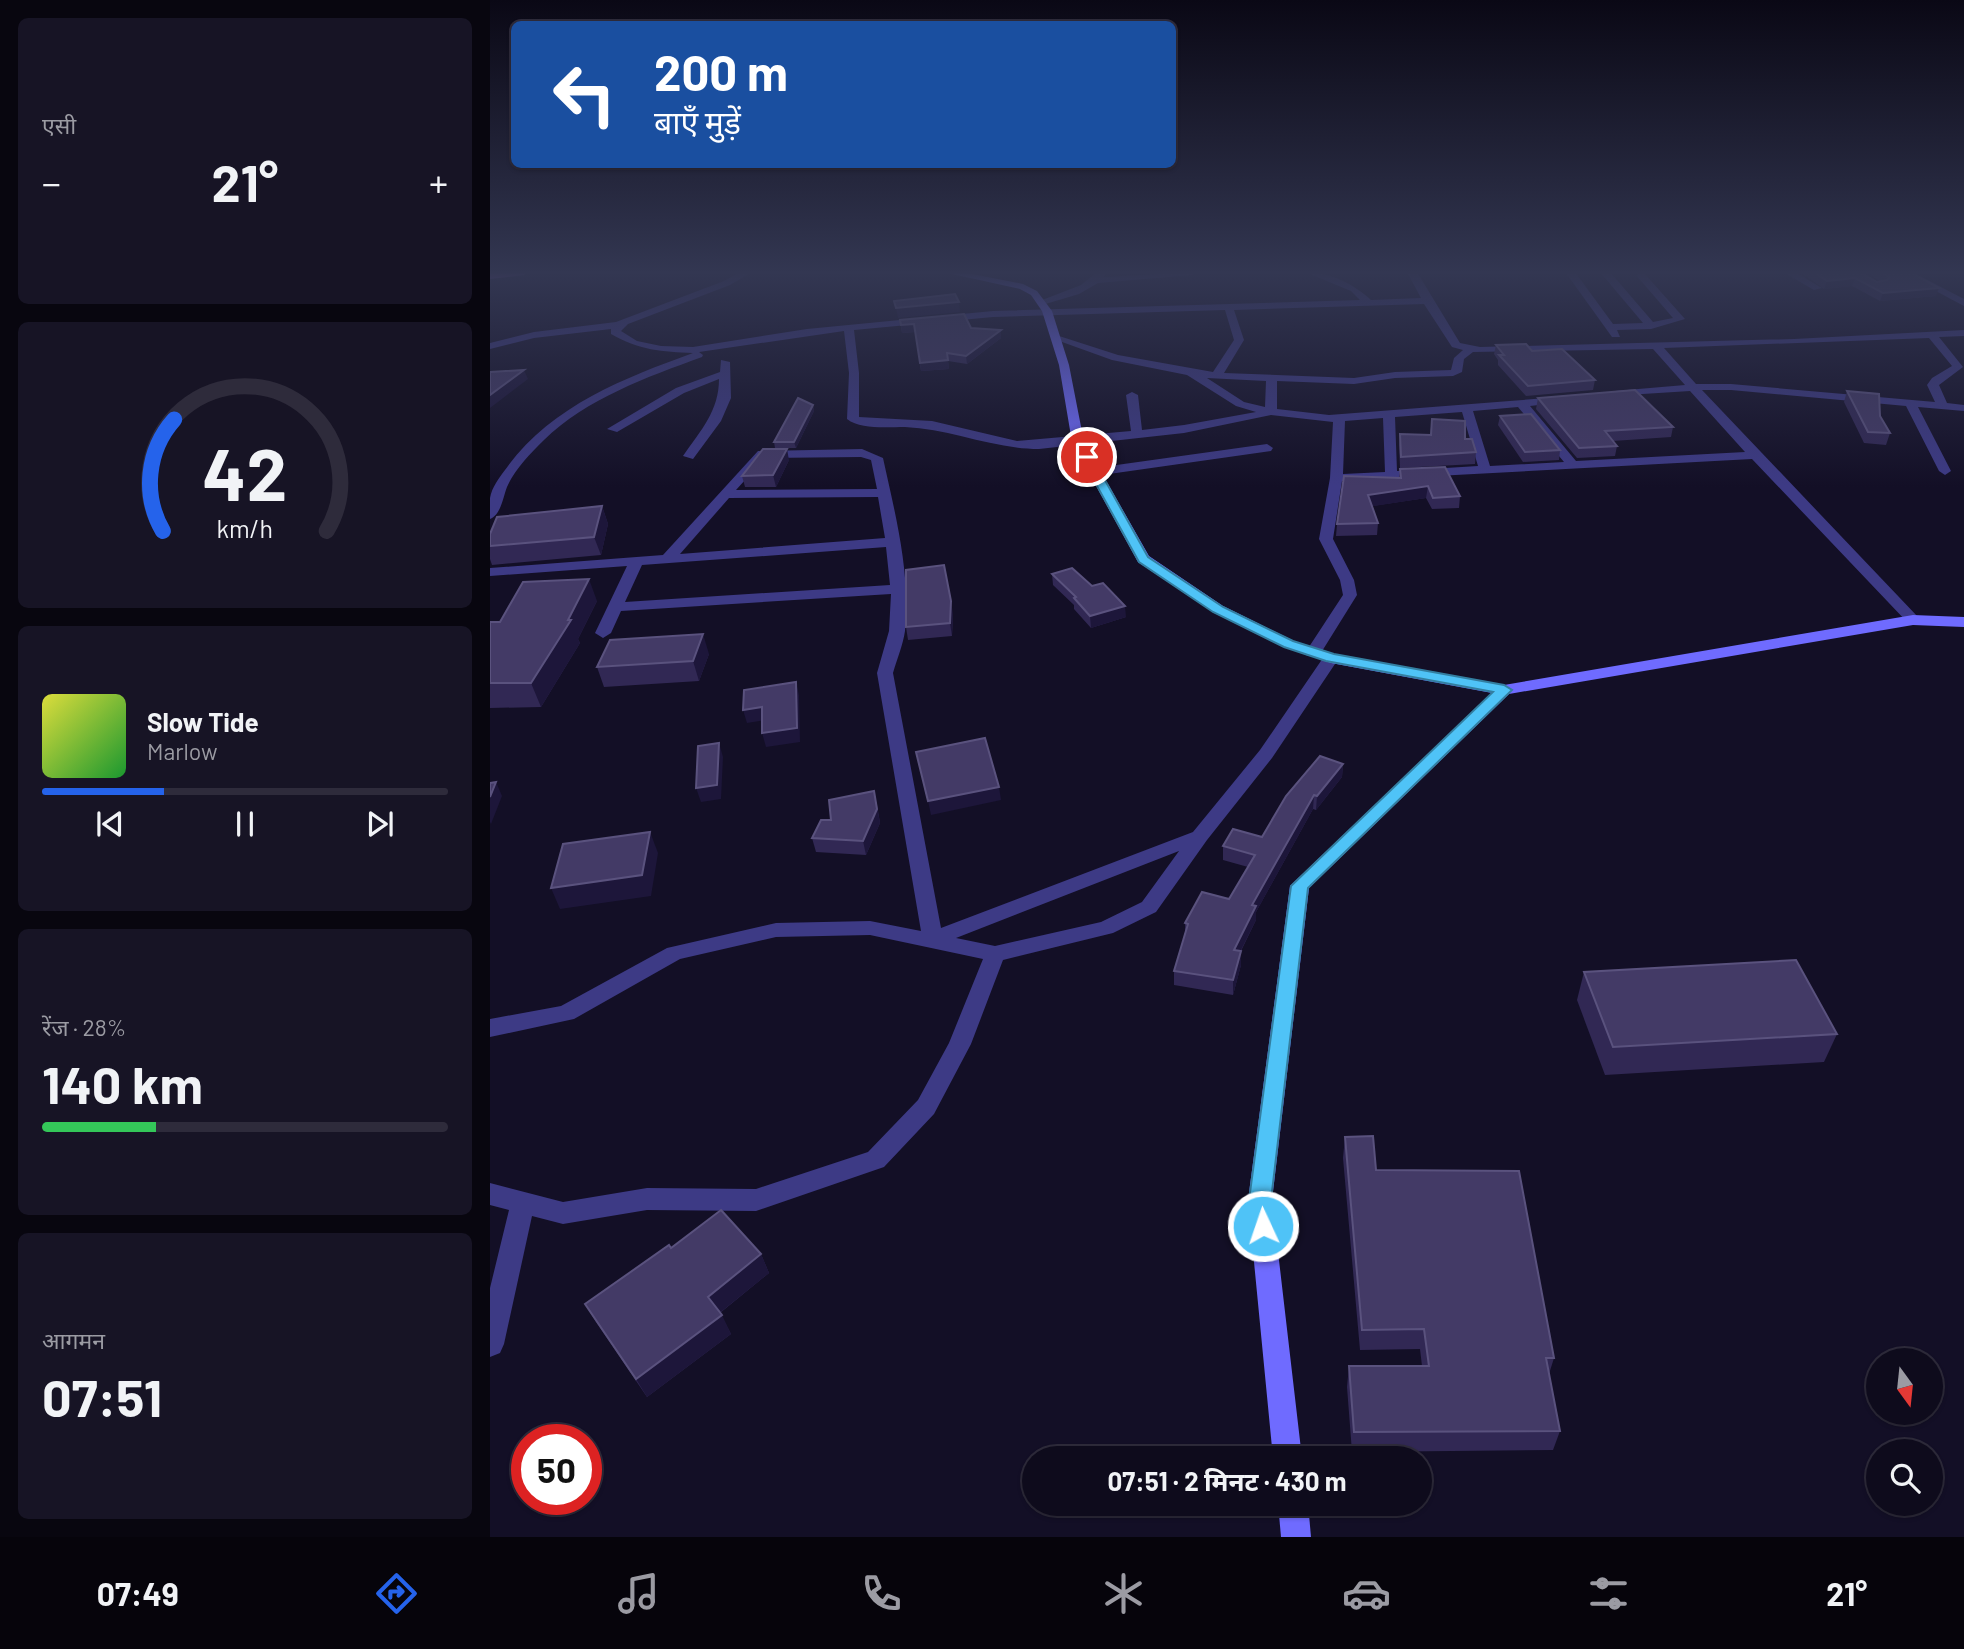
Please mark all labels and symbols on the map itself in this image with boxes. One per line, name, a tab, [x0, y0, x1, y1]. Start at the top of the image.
pin	[1057, 427, 1117, 487]
position arrow	[1226, 1189, 1300, 1263]
north arrow	[1866, 1348, 1942, 1424]
speed limit sign: 50	[511, 1424, 602, 1515]

